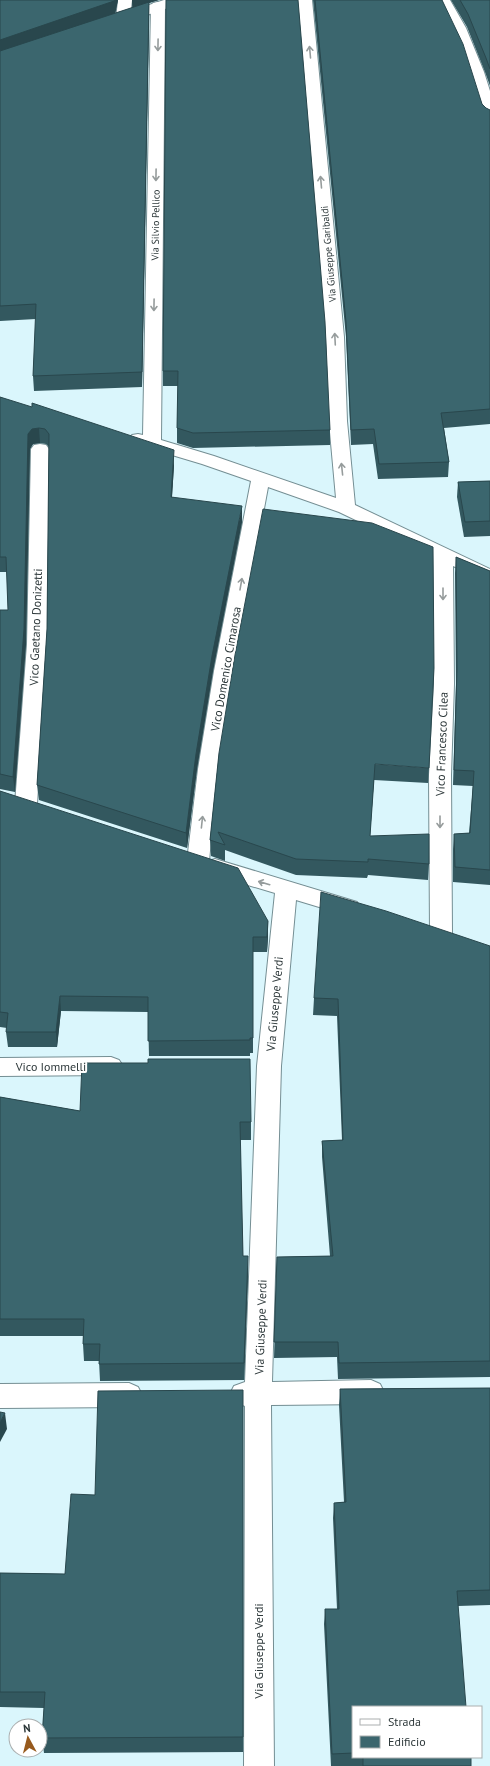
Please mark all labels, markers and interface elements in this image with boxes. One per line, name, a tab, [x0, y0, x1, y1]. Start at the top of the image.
one-way arrow	[154, 38, 162, 51]
one-way arrow	[306, 46, 314, 59]
one-way arrow	[152, 168, 160, 181]
one-way arrow	[318, 176, 325, 189]
street label: Via Silvio Pellico	[148, 189, 163, 262]
street label: Via Giuseppe Garibaldi	[318, 205, 339, 304]
one-way arrow	[150, 298, 158, 311]
one-way arrow	[332, 333, 339, 346]
one-way arrow	[339, 463, 346, 476]
street label: Vico Gaetano Donizetti	[26, 568, 45, 687]
one-way arrow	[237, 578, 245, 591]
one-way arrow	[439, 587, 447, 600]
street label: Vico Domenico Cimarosa	[207, 605, 244, 734]
street label: Vico Francesco Cilea	[432, 692, 451, 797]
one-way arrow	[436, 815, 444, 828]
one-way arrow	[198, 816, 206, 829]
one-way arrow	[258, 879, 271, 886]
street label: Via Giuseppe Verdi	[263, 956, 286, 1053]
street label: Vico Iommelli	[15, 1059, 86, 1074]
street label: Via Giuseppe Verdi	[251, 1279, 270, 1376]
street label: Via Giuseppe Verdi	[251, 1603, 266, 1700]
legend	[352, 1706, 482, 1758]
text: Strada	[388, 1714, 421, 1729]
north arrow	[8, 1718, 48, 1758]
text: N	[22, 1721, 31, 1735]
text: Edificio	[388, 1734, 426, 1749]

